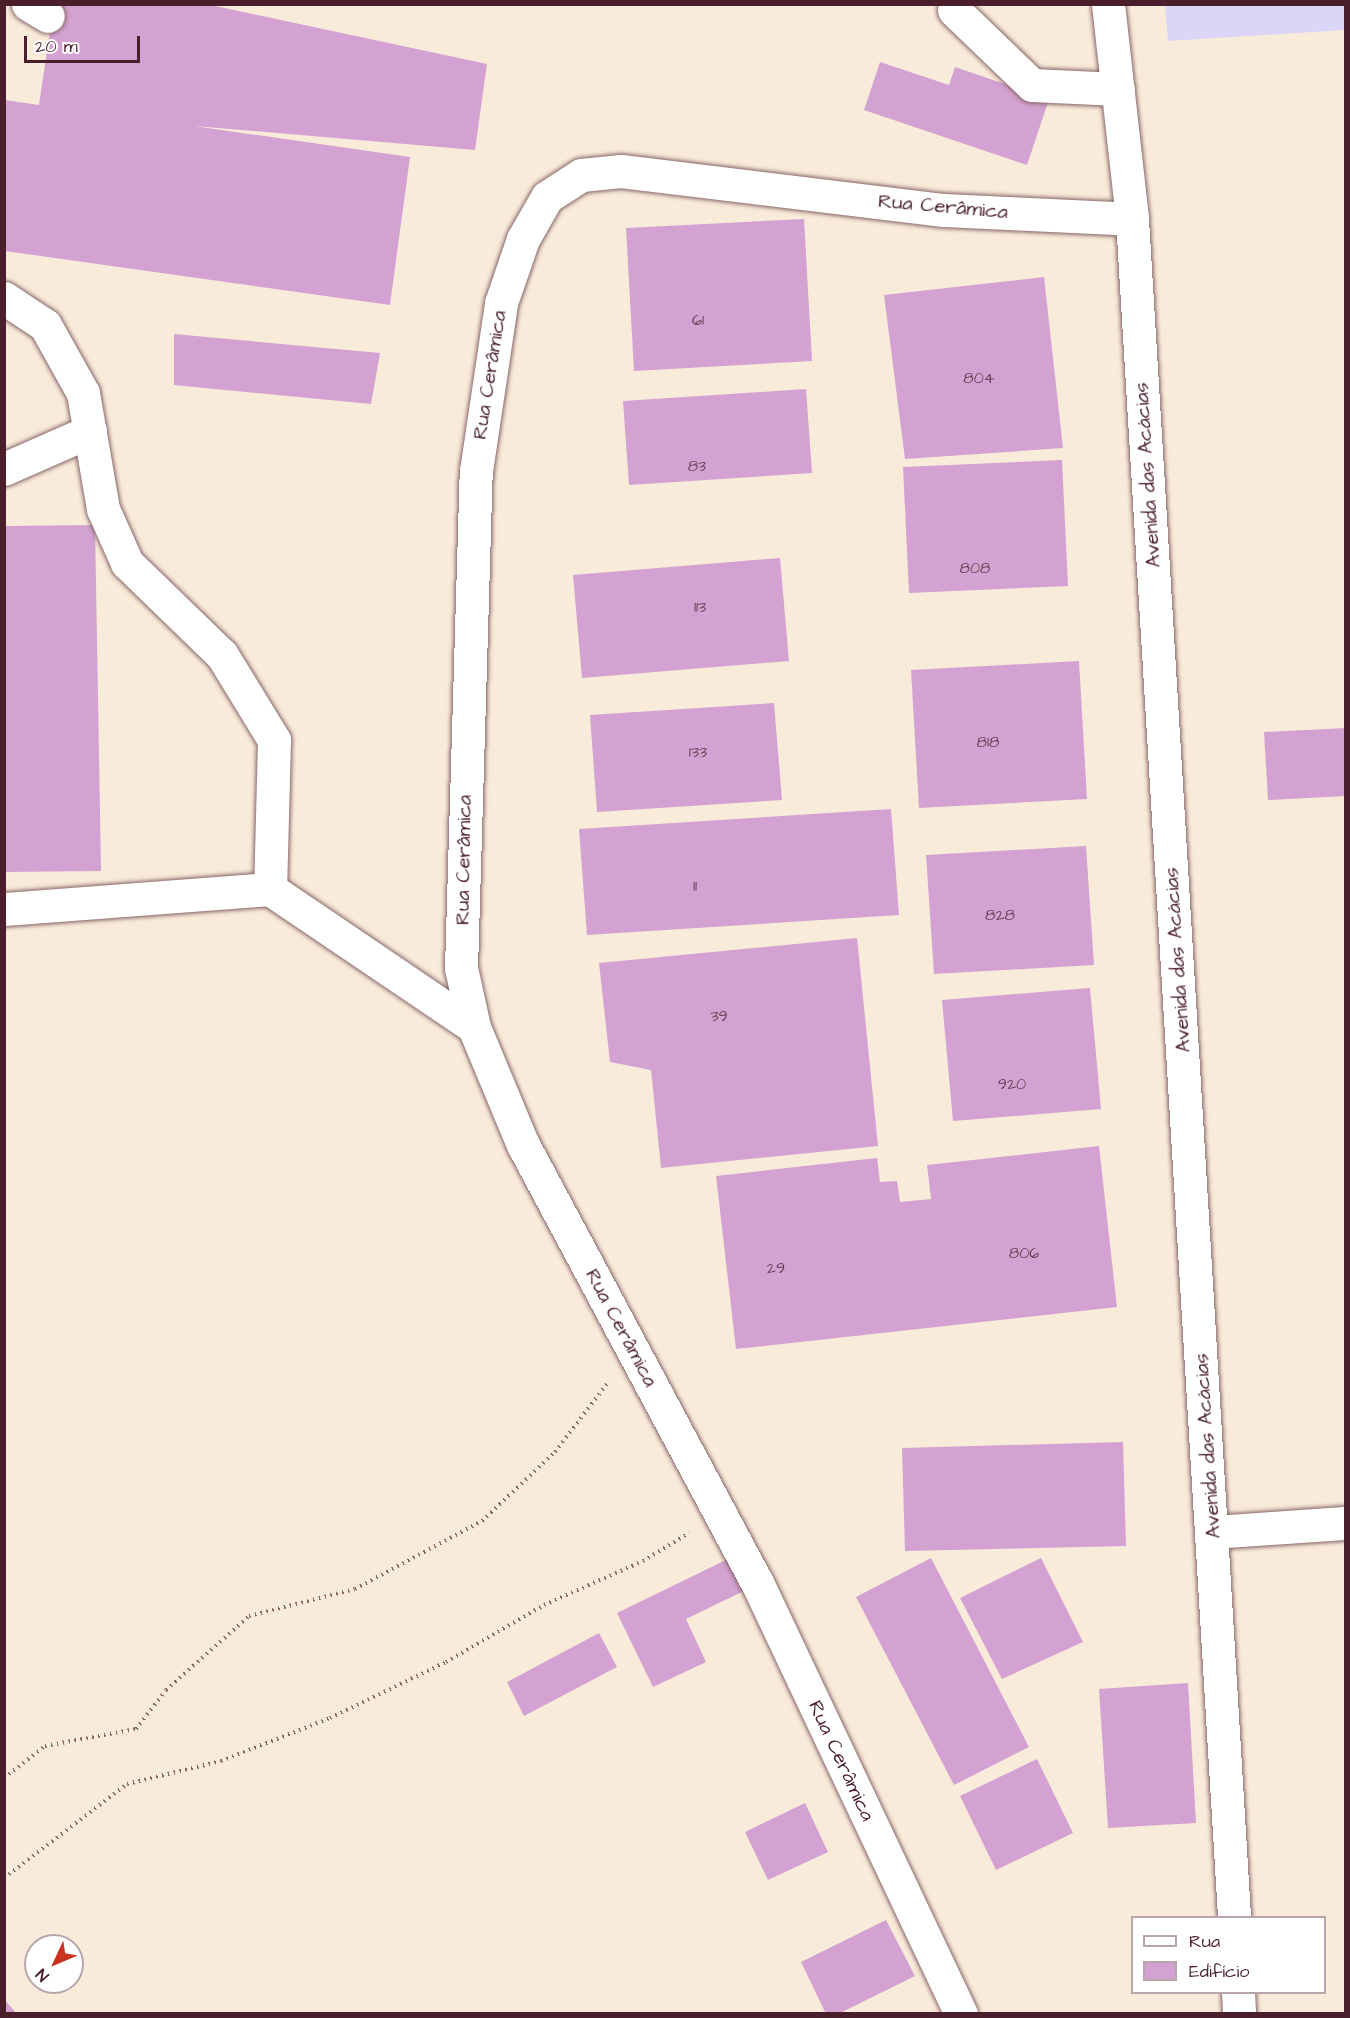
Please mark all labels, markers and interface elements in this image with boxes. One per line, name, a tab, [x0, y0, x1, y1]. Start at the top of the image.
scale bar	[27, 24, 142, 62]
text: 20 m	[35, 34, 78, 59]
street label: Rua Cerâmica	[877, 189, 1009, 225]
street label: Rua Cerâmica	[468, 309, 512, 441]
house number: 61	[692, 310, 704, 330]
house number: 804	[963, 368, 995, 388]
street label: Avenida das Acácias	[1130, 382, 1166, 568]
house number: 83	[688, 456, 706, 476]
house number: 808	[960, 558, 990, 578]
house number: 113	[694, 597, 706, 617]
house number: 818	[977, 732, 999, 752]
house number: 133	[689, 742, 707, 762]
street label: Rua Cerâmica	[451, 795, 477, 925]
street label: Avenida das Acácias	[1160, 867, 1196, 1053]
house number: 11	[693, 876, 697, 896]
house number: 828	[985, 905, 1015, 925]
house number: 39	[710, 1006, 728, 1026]
house number: 920	[998, 1074, 1026, 1094]
house number: 806	[1009, 1243, 1039, 1263]
house number: 29	[767, 1258, 785, 1278]
street label: Rua Cerâmica	[580, 1265, 662, 1391]
street label: Avenida das Acácias	[1190, 1353, 1226, 1539]
street label: Rua Cerâmica	[803, 1697, 879, 1825]
legend	[1131, 1916, 1326, 1994]
text: Rua	[1189, 1929, 1220, 1954]
north arrow	[24, 1934, 84, 1994]
text: Edifício	[1189, 1959, 1249, 1984]
text: N	[31, 1964, 54, 1986]

